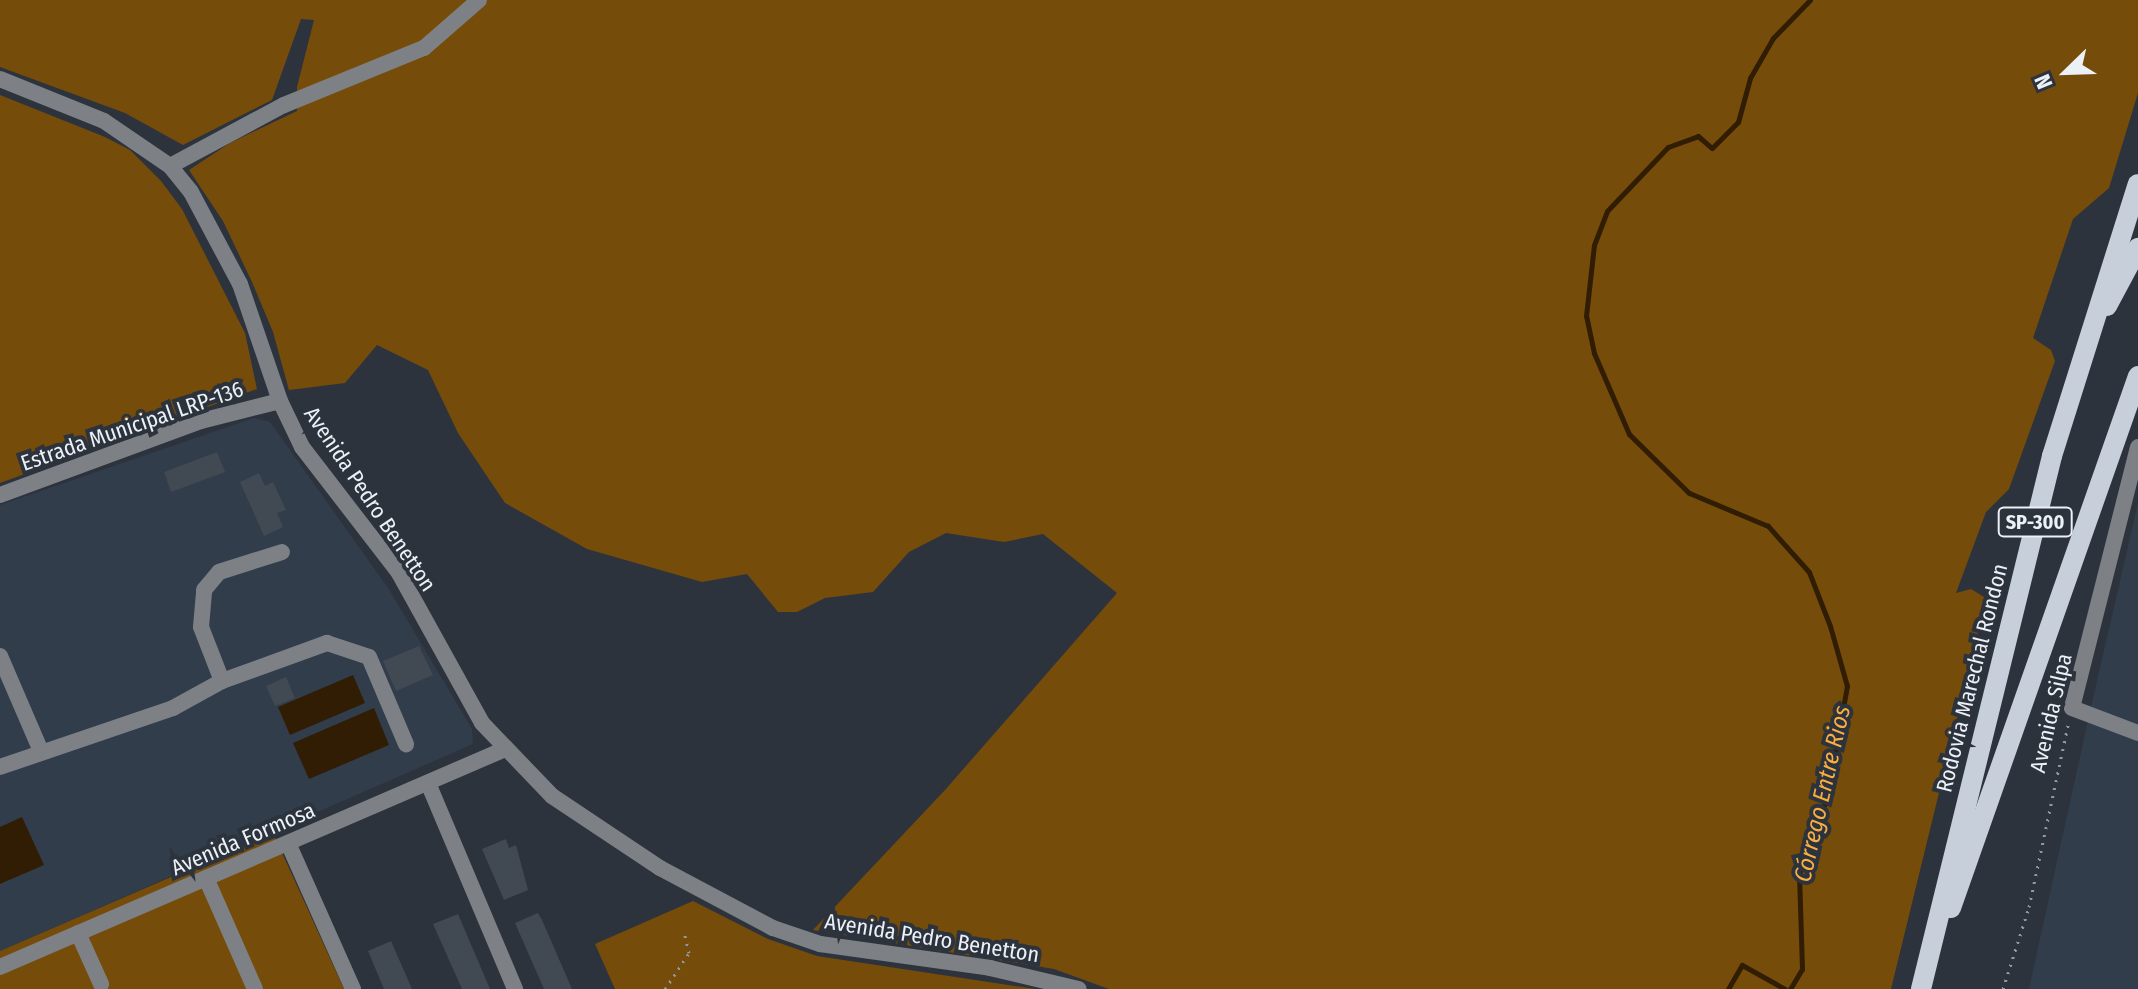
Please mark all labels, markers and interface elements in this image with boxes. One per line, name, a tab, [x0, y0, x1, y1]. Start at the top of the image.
north arrow	[2026, 32, 2106, 112]
text: N	[2028, 70, 2058, 93]
street label: Estrada Municipal LRP-136	[17, 376, 247, 476]
street label: Avenida Pedro Benetton	[298, 402, 442, 596]
road number: SP-300	[1997, 506, 2073, 538]
street label: Rodovia Marechal Rondon	[1931, 561, 2013, 795]
street label: Avenida Silpa	[2024, 651, 2078, 775]
water label: Córrego Entre Rios	[1789, 703, 1857, 885]
street label: Avenida Formosa	[167, 797, 319, 881]
street label: Avenida Pedro Benetton	[823, 908, 1041, 968]

